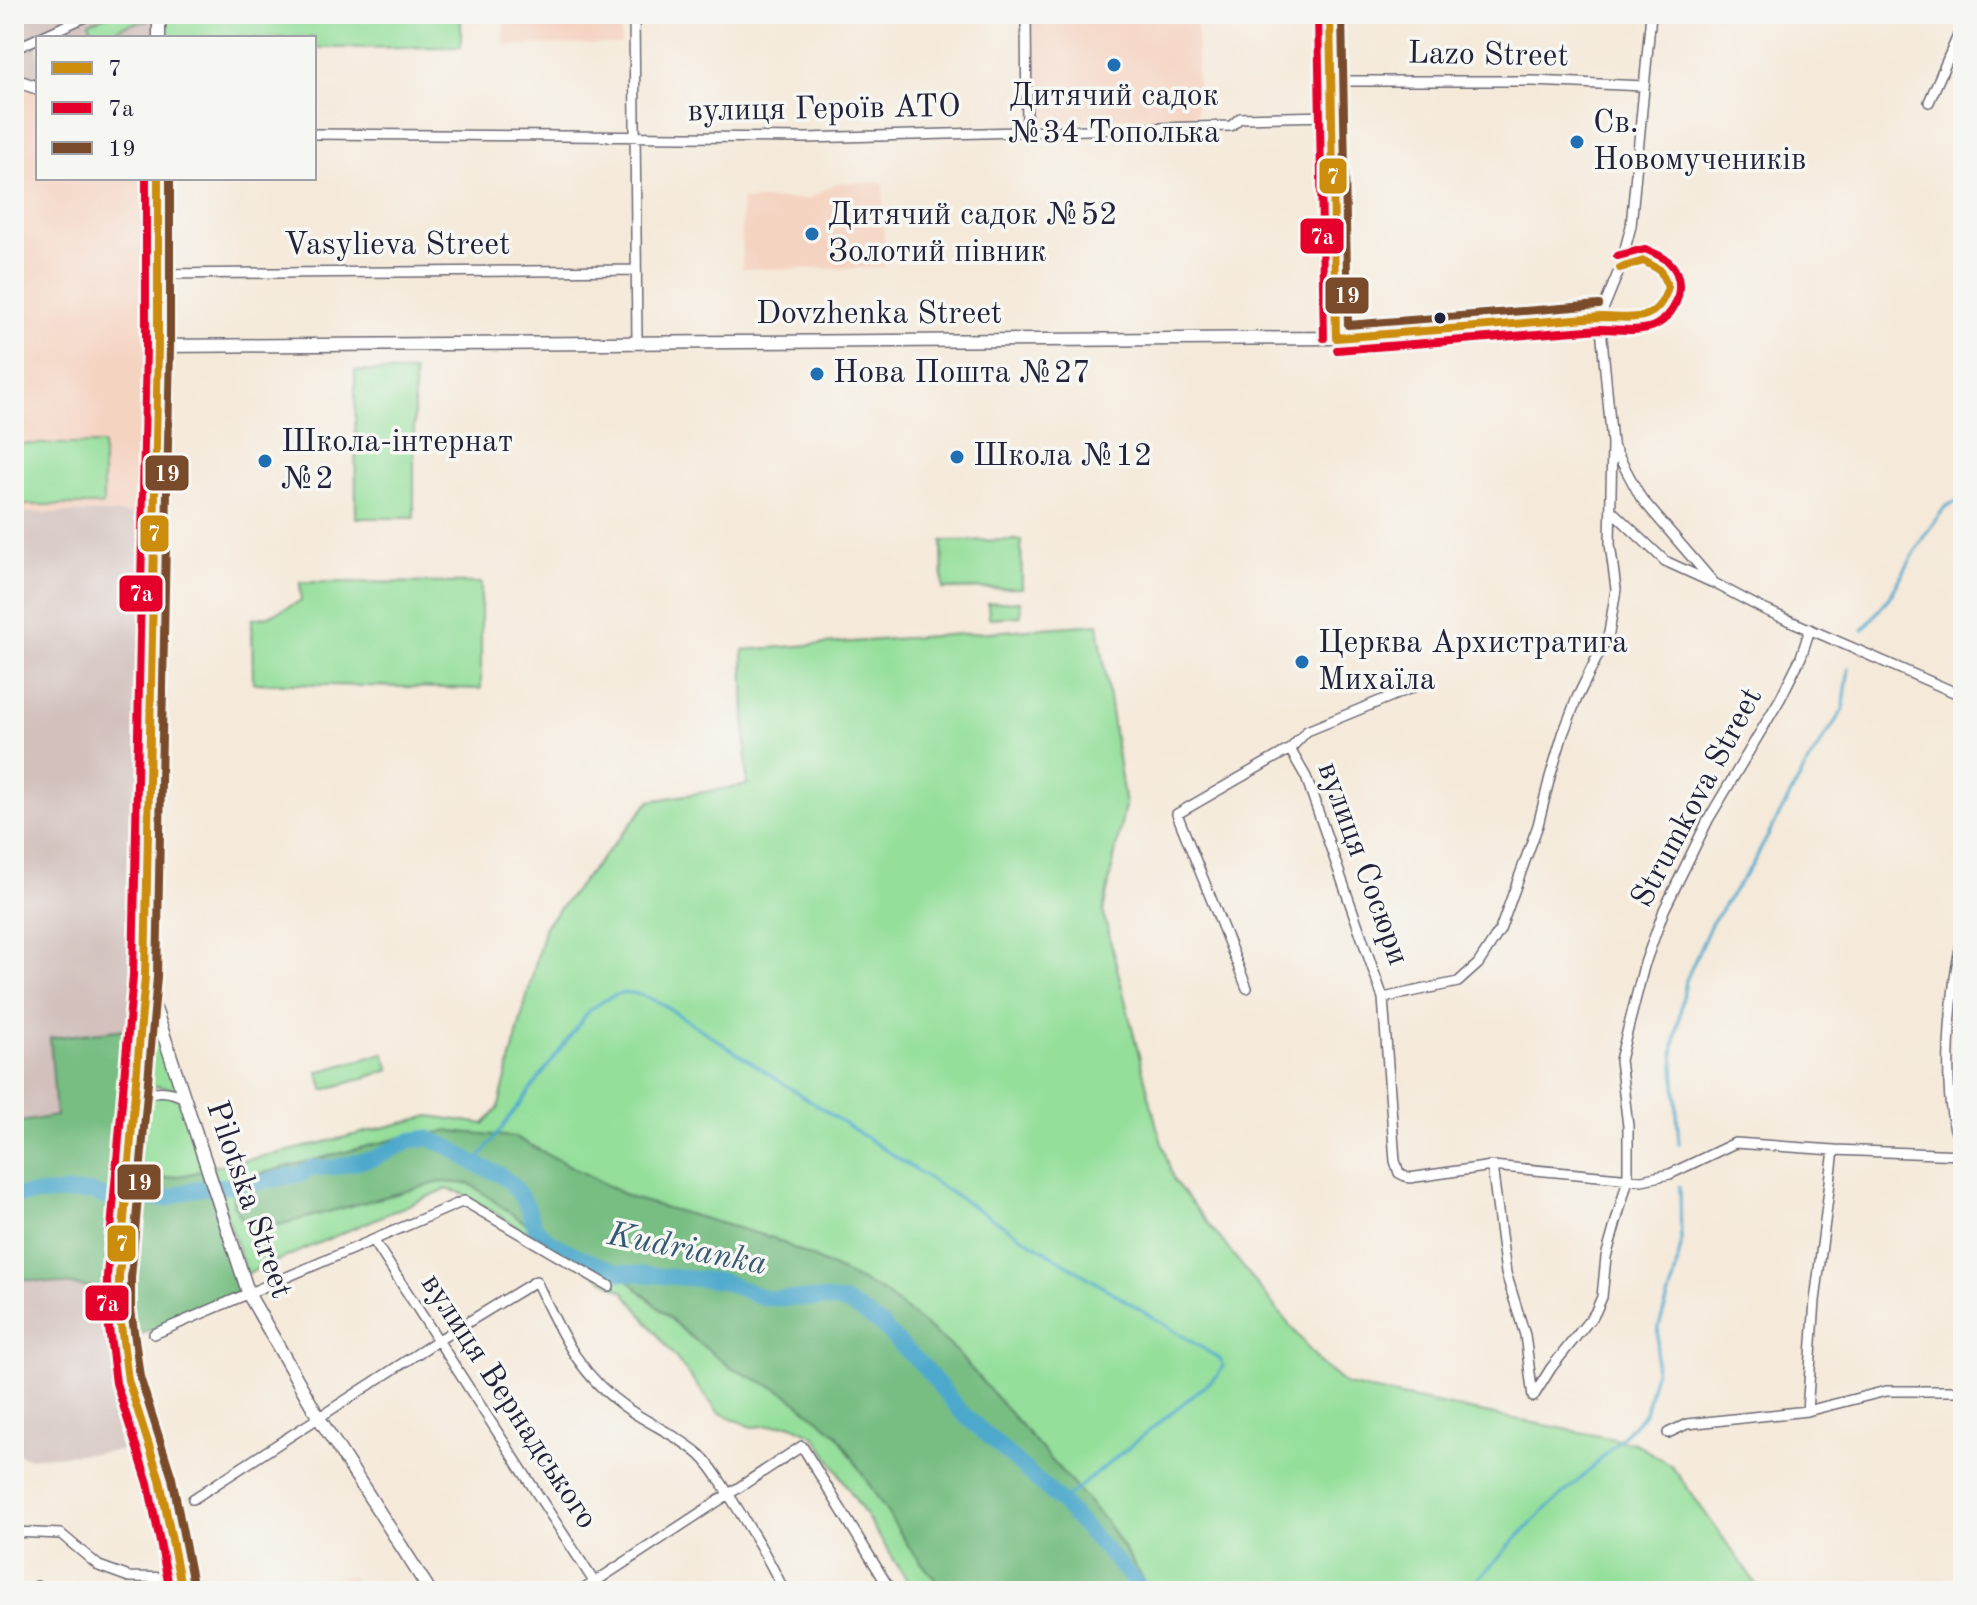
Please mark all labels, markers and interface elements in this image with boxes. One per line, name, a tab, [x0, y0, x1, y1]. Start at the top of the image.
legend	[36, 36, 316, 180]
street label: Lazo Street	[1407, 39, 1569, 73]
marker: Дитячий садок №34 Тополька	[1105, 56, 1123, 74]
text: 7	[108, 58, 122, 82]
place label: Дитячий садок №34 Тополька	[1008, 81, 1220, 150]
street label: вулиця Героїв АТО	[687, 92, 961, 128]
text: 7а	[108, 98, 134, 122]
place label: Св. Новомучеників	[1593, 108, 1806, 177]
marker: Св. Новомучеників	[1568, 133, 1586, 151]
text: 19	[108, 138, 136, 162]
line badge: 7	[1318, 157, 1348, 195]
text: 7	[1327, 167, 1339, 189]
place label: Дитячий садок №52 Золотий півник	[828, 200, 1118, 269]
line badge: 7а	[1299, 217, 1345, 255]
marker: Дитячий садок №52 Золотий півник	[803, 225, 821, 243]
text: 7а	[1310, 227, 1334, 249]
street label: Vasylieva Street	[284, 230, 510, 262]
line badge: 19	[1324, 276, 1370, 315]
text: 19	[1334, 286, 1360, 308]
street label: Dovzhenka Street	[756, 299, 1002, 331]
unlabelled marker	[1432, 310, 1448, 326]
place label: Нова Пошта №27	[833, 358, 1091, 390]
marker: Нова Пошта №27	[808, 365, 826, 383]
place label: Школа-інтернат №2	[281, 427, 513, 496]
place label: Школа №12	[973, 441, 1152, 473]
marker: Школа №12	[948, 448, 966, 466]
marker: Школа-інтернат №2	[256, 452, 274, 470]
line badge: 19	[144, 454, 190, 492]
text: 19	[154, 464, 180, 486]
line badge: 7	[139, 514, 170, 553]
text: 7	[148, 524, 160, 546]
line badge: 7а	[118, 574, 164, 613]
text: 7а	[129, 584, 153, 606]
place label: Церква Архистратига Михаїла	[1318, 628, 1628, 697]
marker: Церква Архистратига Михаїла	[1293, 653, 1311, 671]
street label: Strumkova Street	[1627, 683, 1769, 913]
street label: вулиця Сосюри	[1310, 758, 1414, 970]
street label: Pilotska Street	[199, 1097, 297, 1303]
line badge: 19	[116, 1163, 162, 1201]
text: 19	[126, 1173, 152, 1195]
water label: Kudrianka	[603, 1218, 770, 1282]
line badge: 7	[106, 1224, 137, 1263]
text: 7	[116, 1234, 128, 1256]
street label: вулиця Вернадського	[414, 1269, 602, 1535]
line badge: 7а	[84, 1284, 130, 1322]
text: 7а	[95, 1294, 119, 1316]

